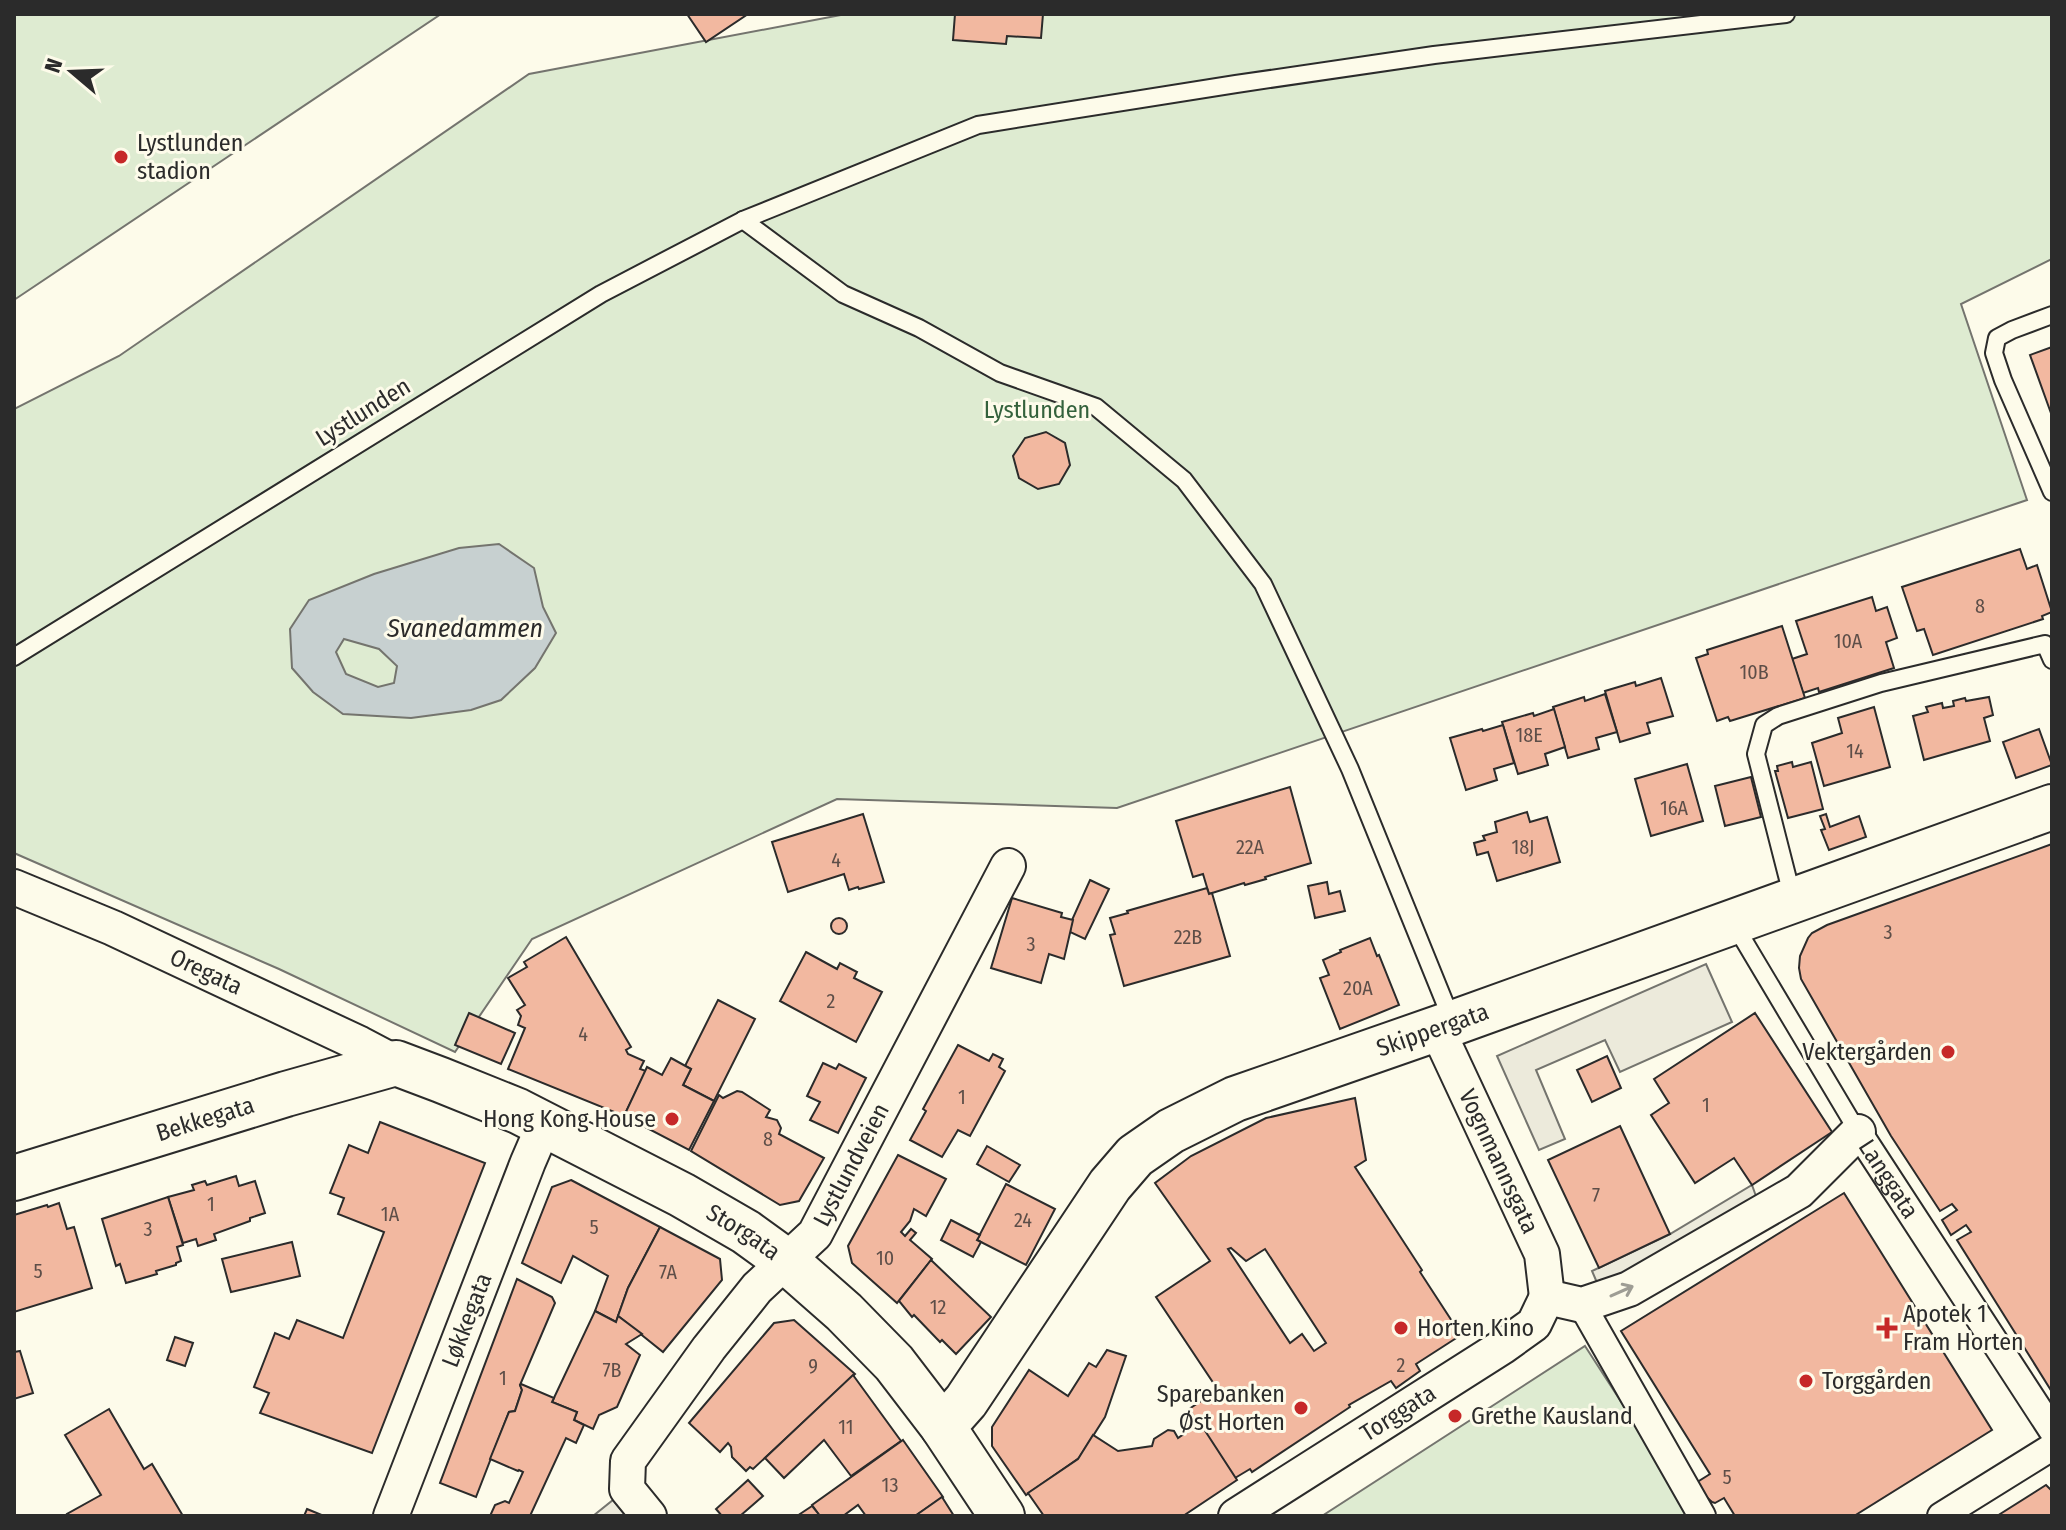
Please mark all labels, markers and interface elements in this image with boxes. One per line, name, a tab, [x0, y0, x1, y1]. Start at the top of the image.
north arrow	[32, 32, 112, 112]
text: N	[39, 55, 68, 76]
place label: Lystlunden stadion	[137, 129, 243, 185]
marker: Lystlunden stadion	[112, 148, 130, 166]
street label: Lystlunden	[310, 372, 416, 452]
park label: Lystlunden	[984, 396, 1090, 424]
house number: 8	[1975, 594, 1985, 618]
water label: Svanedammen	[386, 613, 543, 644]
house number: 10A	[1834, 629, 1863, 653]
house number: 10B	[1739, 660, 1769, 684]
house number: 18E	[1515, 723, 1543, 747]
house number: 14	[1846, 739, 1864, 763]
house number: 16A	[1660, 796, 1689, 820]
house number: 22A	[1236, 835, 1265, 859]
house number: 18J	[1511, 835, 1535, 859]
house number: 4	[831, 848, 841, 872]
house number: 3	[1883, 920, 1893, 944]
house number: 22B	[1174, 925, 1202, 949]
house number: 3	[1026, 932, 1036, 956]
street label: Oregata	[165, 943, 247, 1001]
house number: 20A	[1343, 976, 1373, 1000]
house number: 2	[827, 989, 836, 1013]
street label: Skippergata	[1373, 997, 1492, 1063]
house number: 4	[578, 1022, 588, 1046]
place label: Vektergården	[1802, 1038, 1932, 1066]
marker: Vektergården	[1939, 1043, 1957, 1061]
house number: 1	[958, 1085, 966, 1109]
street label: Vognmannsgata	[1453, 1085, 1544, 1238]
street label: Bekkegata	[153, 1091, 258, 1147]
house number: 1	[1702, 1093, 1710, 1117]
street label: Lystlundveien	[808, 1099, 895, 1231]
place label: Hong Kong House	[483, 1105, 656, 1133]
marker: Hong Kong House	[663, 1110, 681, 1128]
house number: 8	[763, 1127, 773, 1151]
street label: Langgata	[1853, 1134, 1924, 1224]
house number: 7	[1592, 1183, 1600, 1207]
house number: 1	[207, 1192, 215, 1216]
street label: Storgata	[701, 1198, 786, 1266]
house number: 1A	[381, 1202, 400, 1226]
house number: 24	[1014, 1208, 1032, 1232]
house number: 5	[589, 1215, 599, 1239]
house number: 3	[143, 1217, 153, 1241]
house number: 10	[876, 1246, 894, 1270]
house number: 5	[33, 1259, 43, 1283]
house number: 7A	[659, 1260, 677, 1284]
street label: Løkkegata	[436, 1269, 498, 1371]
one-way arrow	[1609, 1283, 1634, 1298]
house number: 12	[930, 1295, 946, 1319]
place label: Apotek 1 Fram Horten	[1903, 1300, 2024, 1356]
place label: Horten Kino	[1417, 1314, 1534, 1342]
marker: Horten Kino	[1392, 1319, 1410, 1337]
marker: Apotek 1 Fram Horten	[1878, 1319, 1896, 1337]
house number: 2	[1397, 1353, 1406, 1377]
house number: 9	[808, 1354, 818, 1378]
house number: 7B	[602, 1358, 622, 1382]
house number: 1	[499, 1366, 507, 1390]
place label: Torggården	[1822, 1367, 1931, 1395]
marker: Torggården	[1797, 1372, 1815, 1390]
street label: Torggata	[1355, 1379, 1441, 1447]
place label: Sparebanken Øst Horten	[1157, 1380, 1285, 1436]
marker: Sparebanken Øst Horten	[1292, 1399, 1310, 1417]
place label: Grethe Kausland	[1471, 1402, 1633, 1430]
marker: Grethe Kausland	[1446, 1407, 1464, 1425]
house number: 11	[838, 1415, 854, 1439]
house number: 5	[1722, 1465, 1732, 1489]
house number: 13	[882, 1473, 898, 1497]

